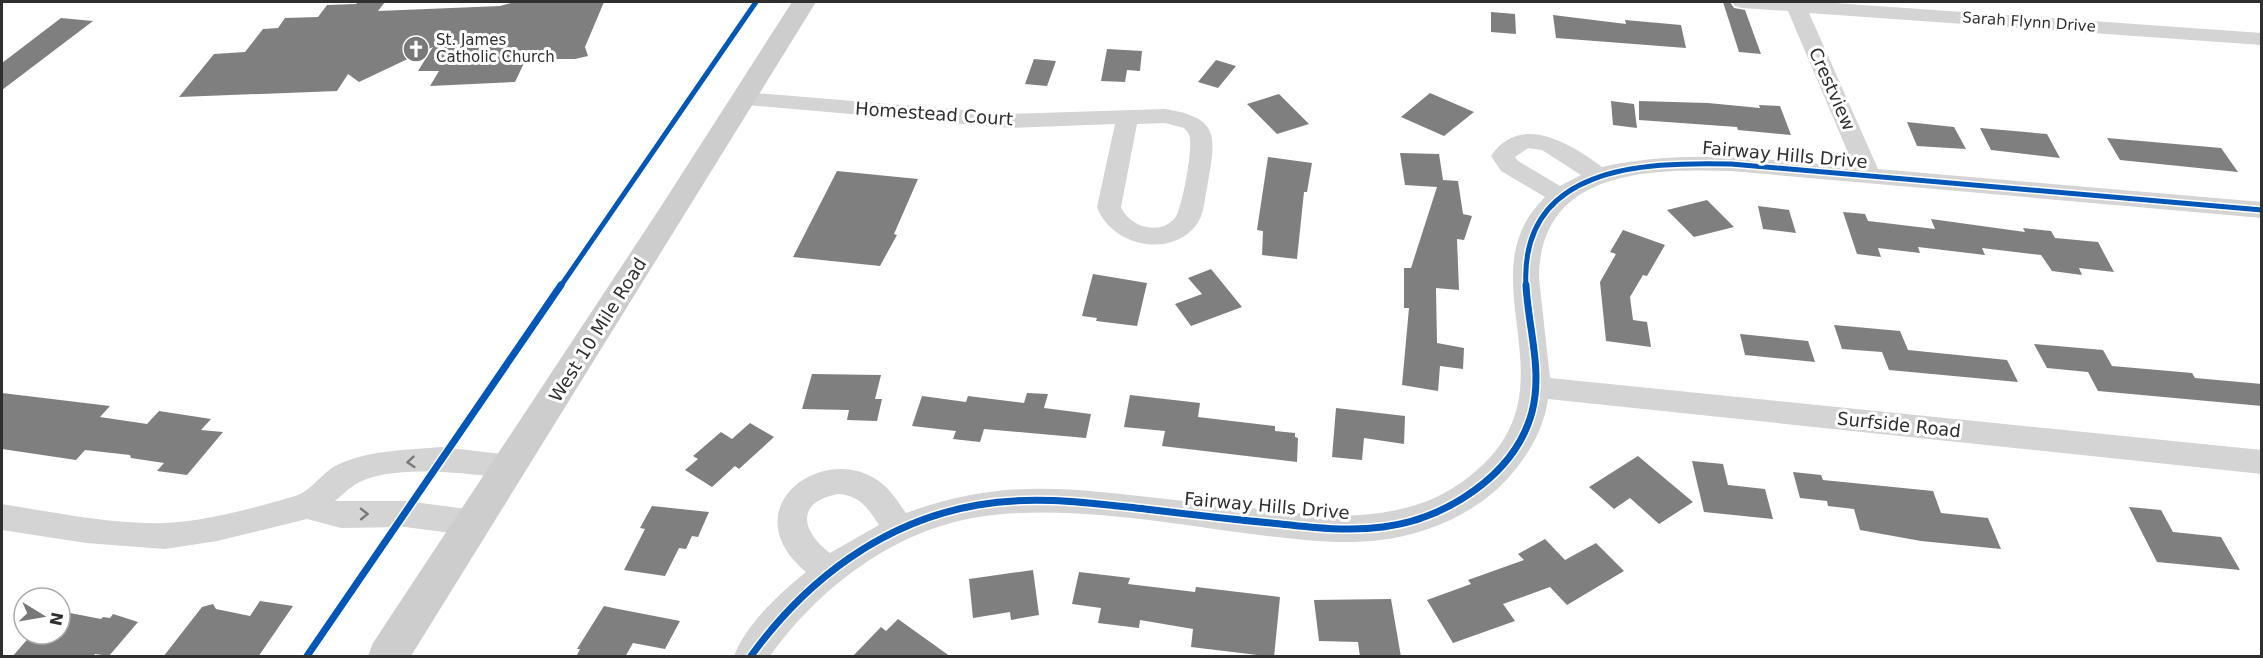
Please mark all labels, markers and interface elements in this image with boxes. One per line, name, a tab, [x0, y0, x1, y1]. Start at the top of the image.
street label: Sarah Flynn Drive	[1962, 8, 2096, 36]
place label: St. James Catholic Church	[436, 31, 555, 66]
church icon: St. James Catholic Church	[401, 34, 431, 64]
street label: Crestview	[1805, 44, 1860, 134]
street label: Homestead Court	[854, 98, 1014, 129]
street label: Fairway Hills Drive	[1701, 137, 1869, 172]
street label: West 10 Mile Road	[545, 254, 650, 406]
street label: Surfside Road	[1836, 408, 1962, 441]
one-way arrow	[407, 455, 416, 468]
street label: Fairway Hills Drive	[1183, 488, 1351, 523]
one-way arrow	[360, 508, 369, 520]
north arrow	[12, 586, 72, 646]
text: N	[46, 610, 67, 627]

